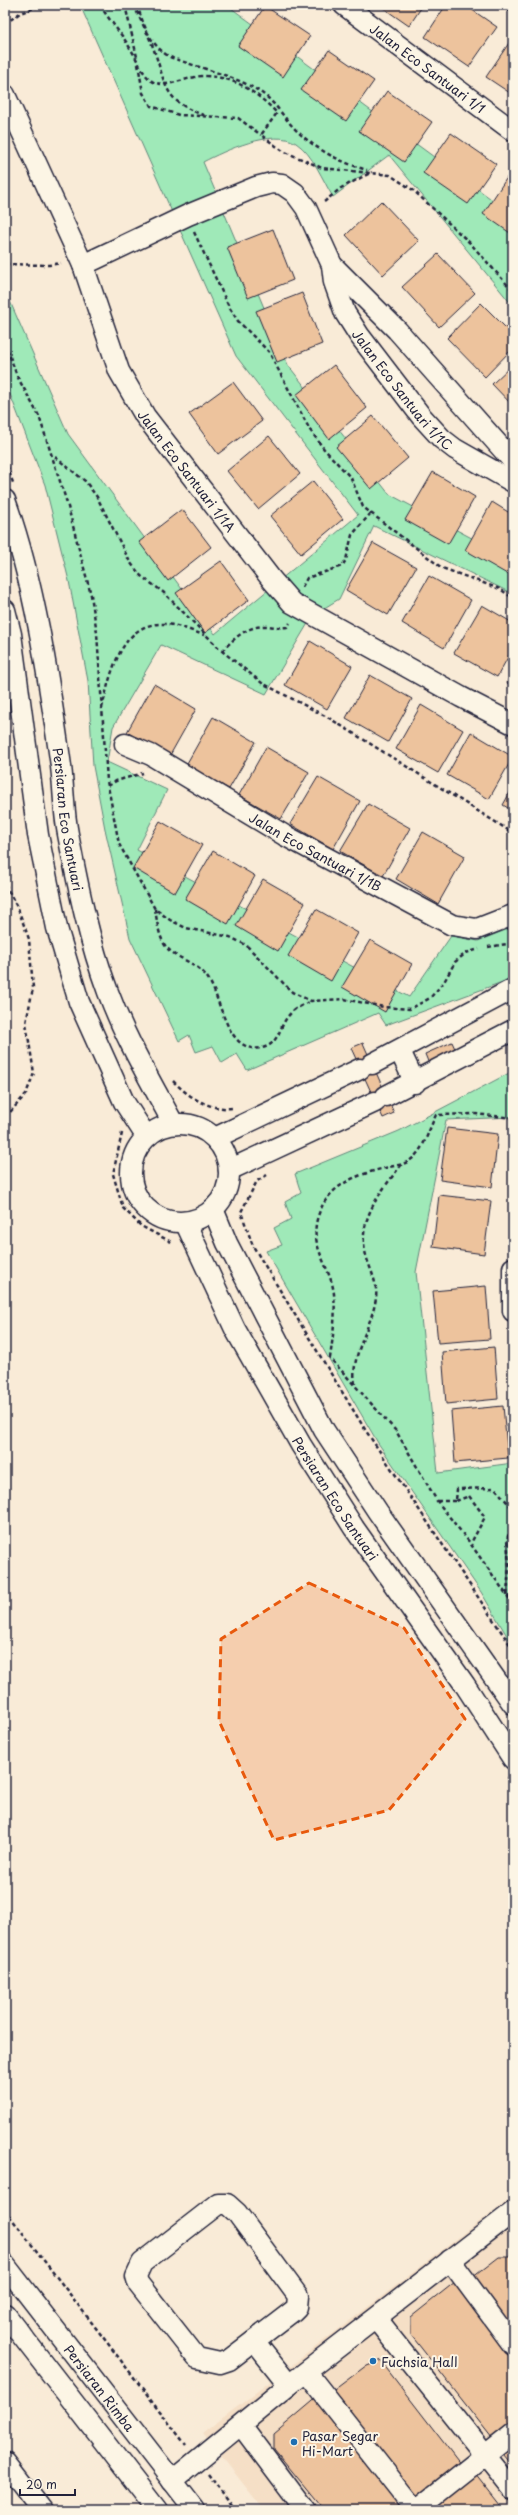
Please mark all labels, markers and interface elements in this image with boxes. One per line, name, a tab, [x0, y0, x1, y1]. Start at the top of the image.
street label: Jalan Eco Santuari 1/1	[367, 18, 490, 117]
street label: Jalan Eco Santuari 1/1C	[348, 326, 457, 454]
street label: Jalan Eco Santuari 1/1A	[134, 406, 240, 535]
street label: Persiaran Eco Santuari	[49, 746, 89, 892]
street label: Jalan Eco Santuari 1/1B	[246, 807, 385, 895]
street label: Persiaran Eco Santuari	[288, 1433, 383, 1564]
street label: Persiaran Rimba	[60, 2340, 140, 2436]
place label: Fuchsia Hall	[381, 2352, 458, 2371]
marker: Fuchsia Hall	[368, 2356, 378, 2366]
place label: Pasar Segar Hi-Mart	[302, 2426, 378, 2460]
marker: Pasar Segar Hi-Mart	[289, 2437, 299, 2447]
scale bar	[20, 2471, 75, 2497]
text: 20 m	[26, 2475, 57, 2493]

